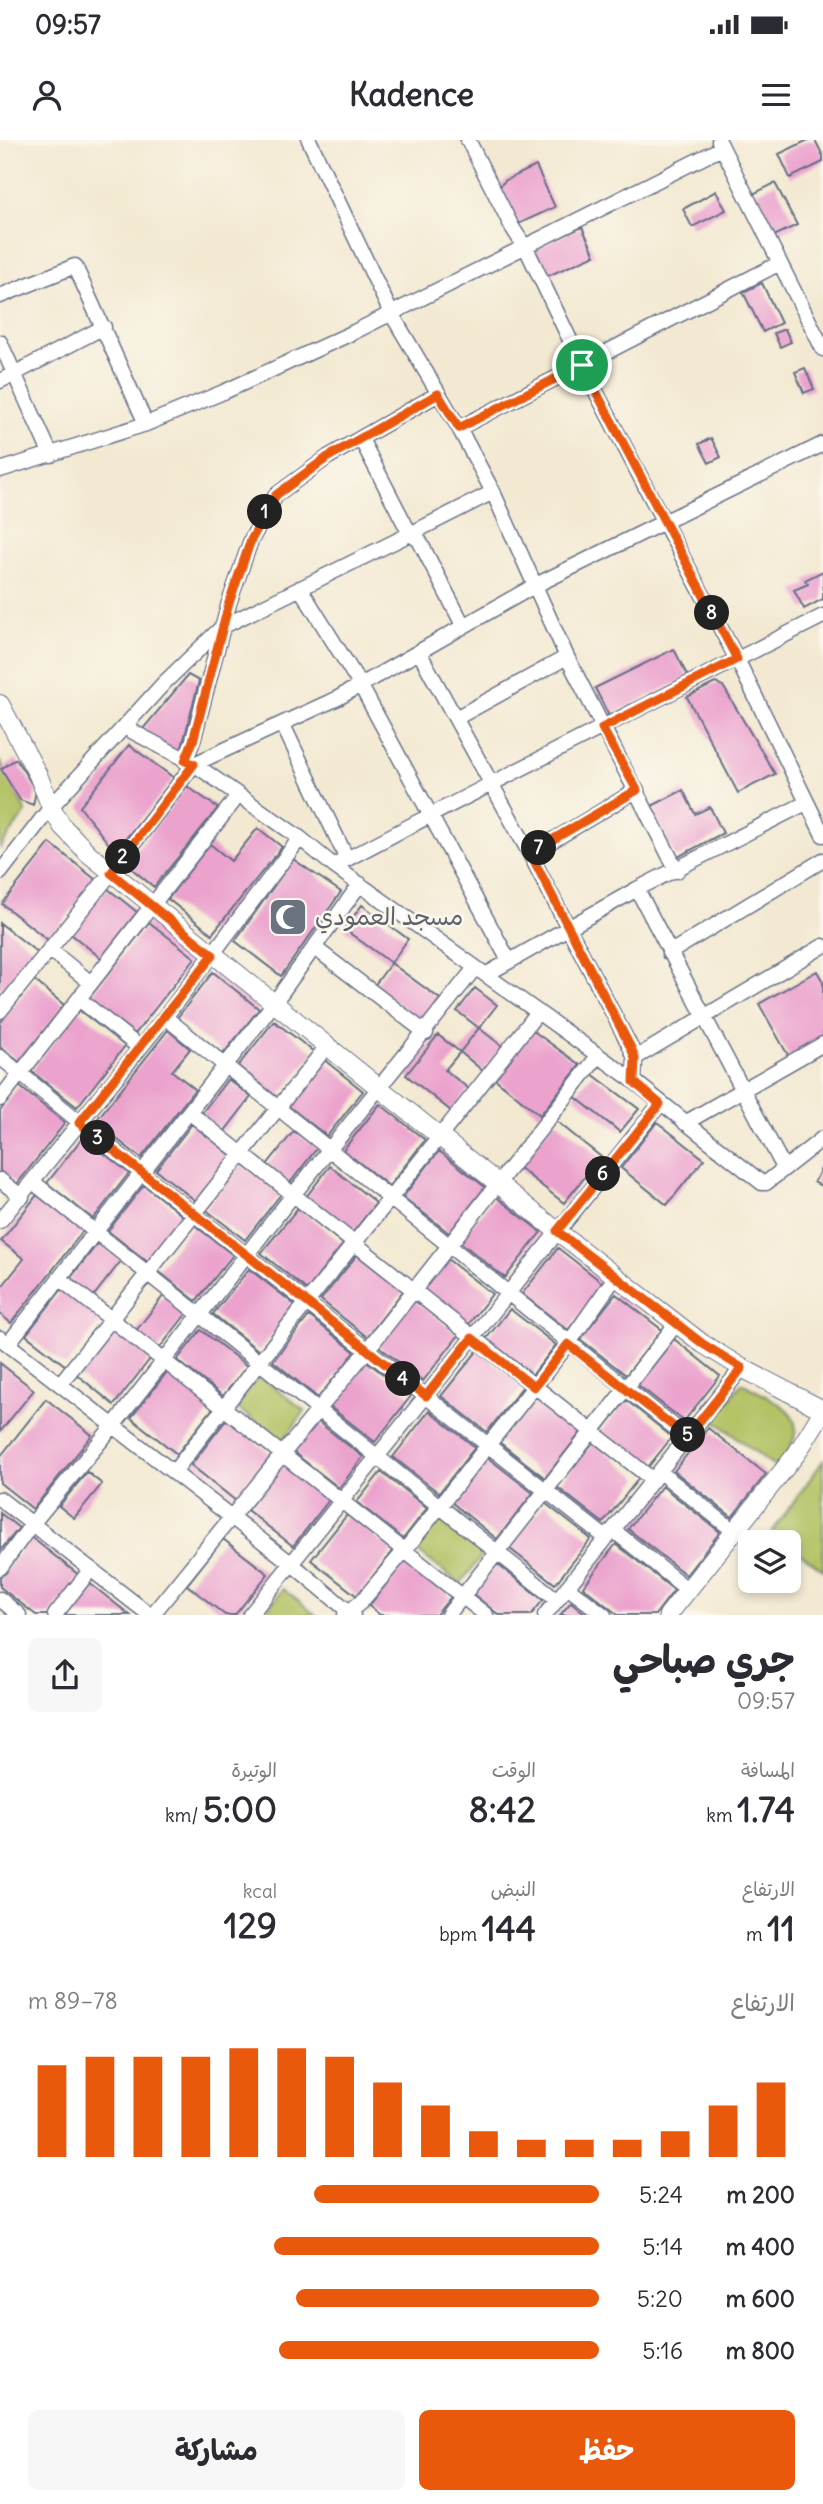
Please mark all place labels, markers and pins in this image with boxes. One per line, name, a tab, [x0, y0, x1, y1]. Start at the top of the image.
pin	[552, 335, 612, 395]
pin: 1	[247, 494, 282, 530]
pin: 8	[694, 596, 730, 630]
pin: 7	[522, 830, 556, 866]
pin: 2	[106, 840, 140, 874]
mosque icon: مسجد العمودي	[267, 896, 309, 938]
place label: مسجد العمودي	[315, 901, 463, 934]
pin: 3	[80, 1121, 116, 1156]
pin: 6	[586, 1156, 620, 1192]
pin: 4	[386, 1362, 420, 1396]
pin: 5	[670, 1418, 706, 1452]

